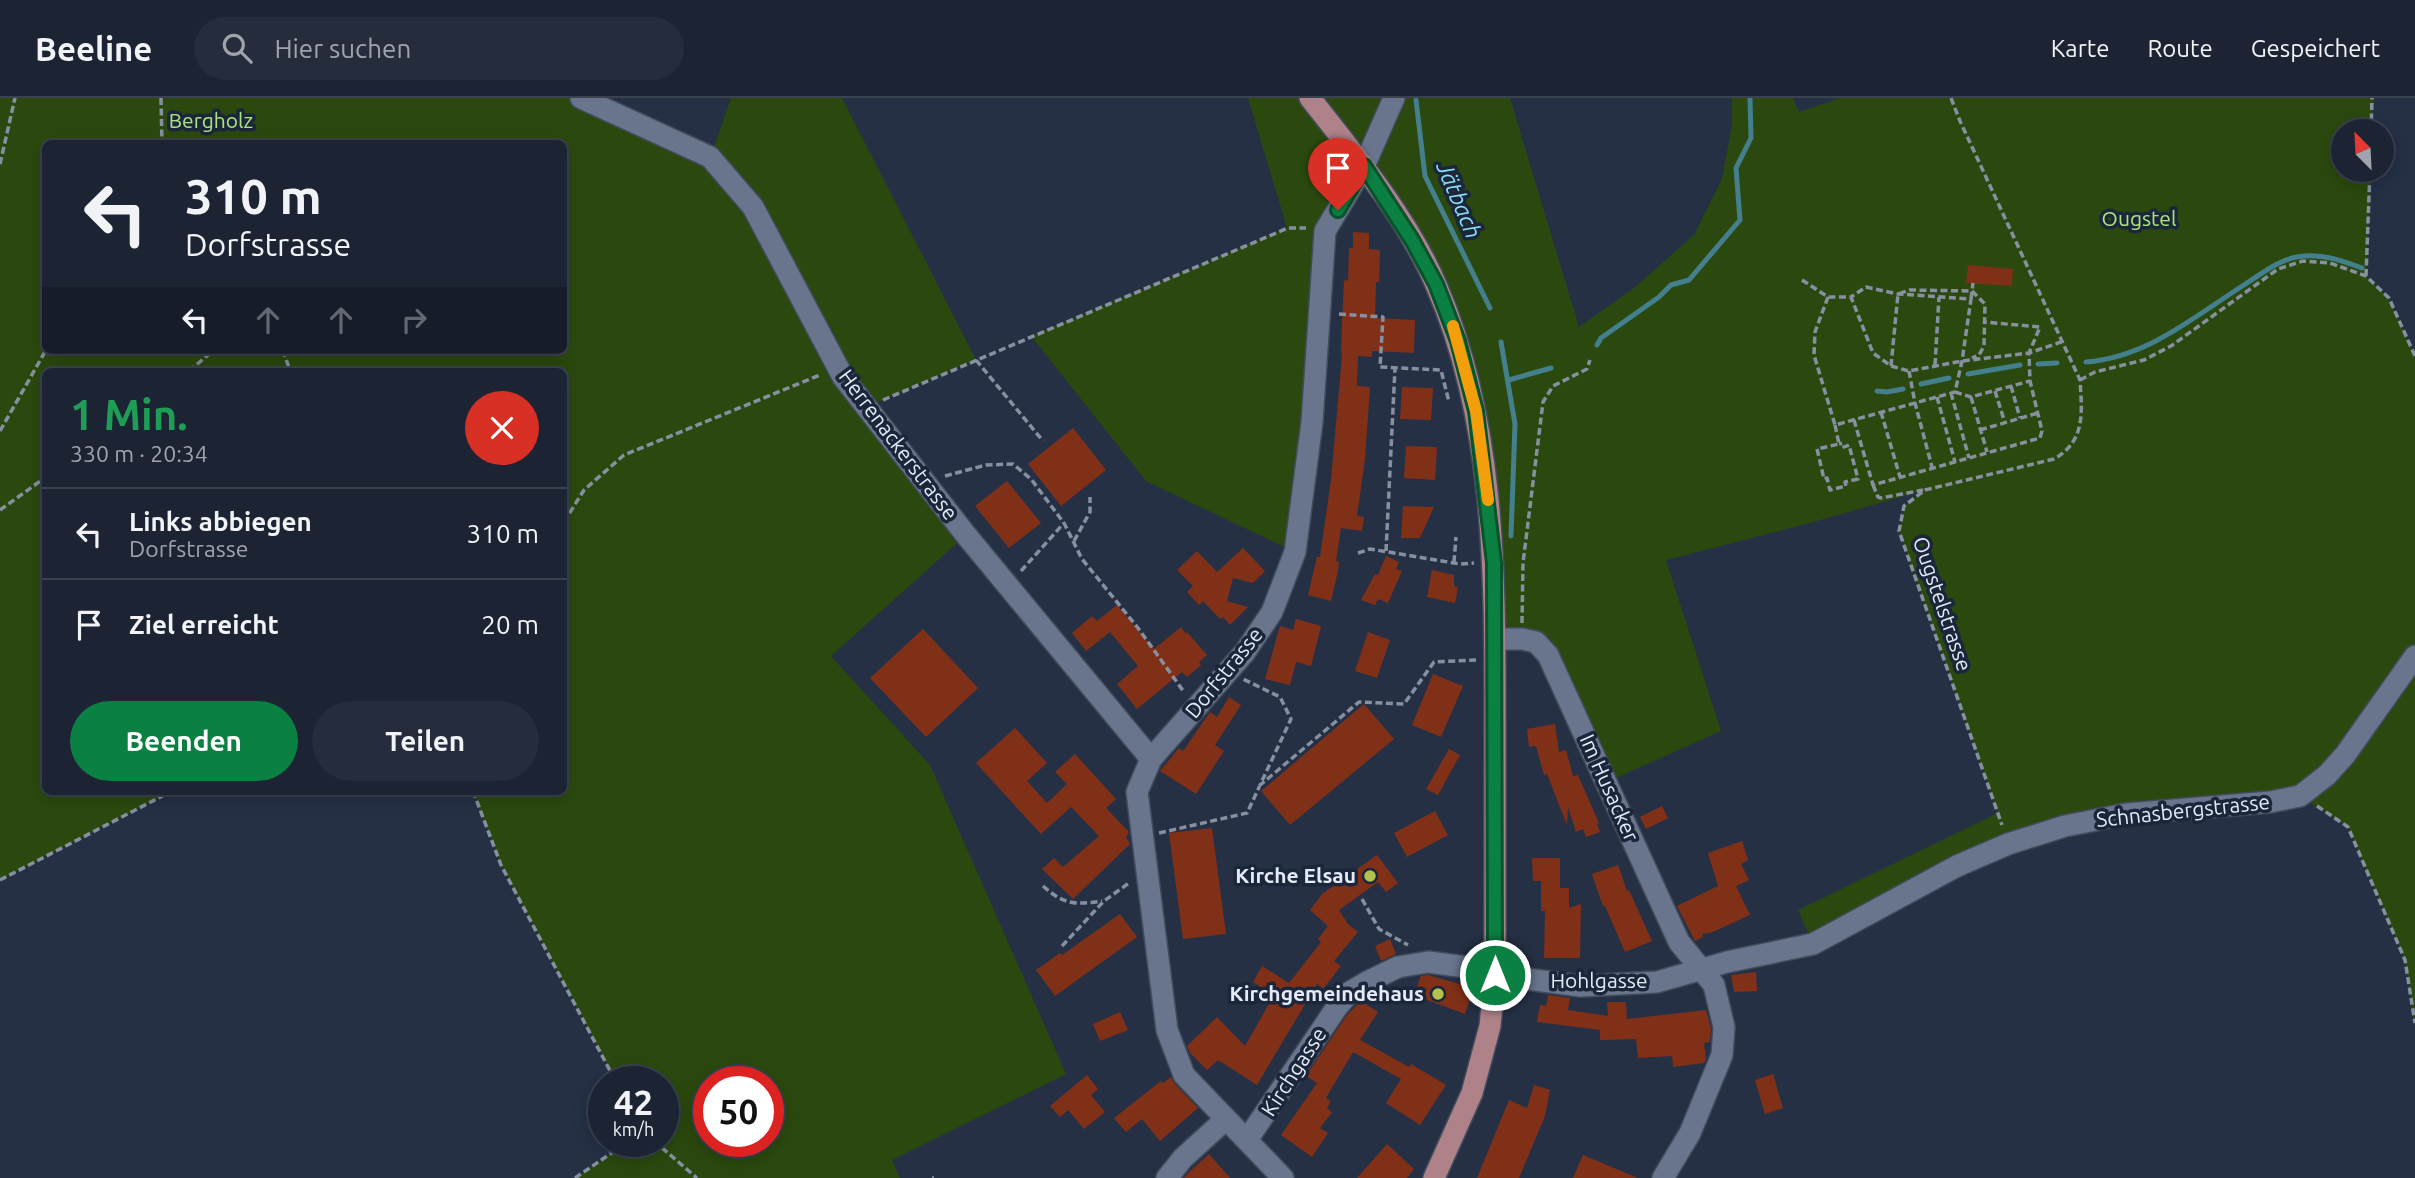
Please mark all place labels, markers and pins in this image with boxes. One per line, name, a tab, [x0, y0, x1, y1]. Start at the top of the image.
pin	[1308, 138, 1368, 210]
place label: Kirche Elsau	[1235, 863, 1356, 887]
marker: Kirche Elsau	[1362, 868, 1378, 884]
place label: Kirchgemeindehaus	[1230, 981, 1424, 1005]
marker: Kirchgemeindehaus	[1430, 986, 1446, 1002]

